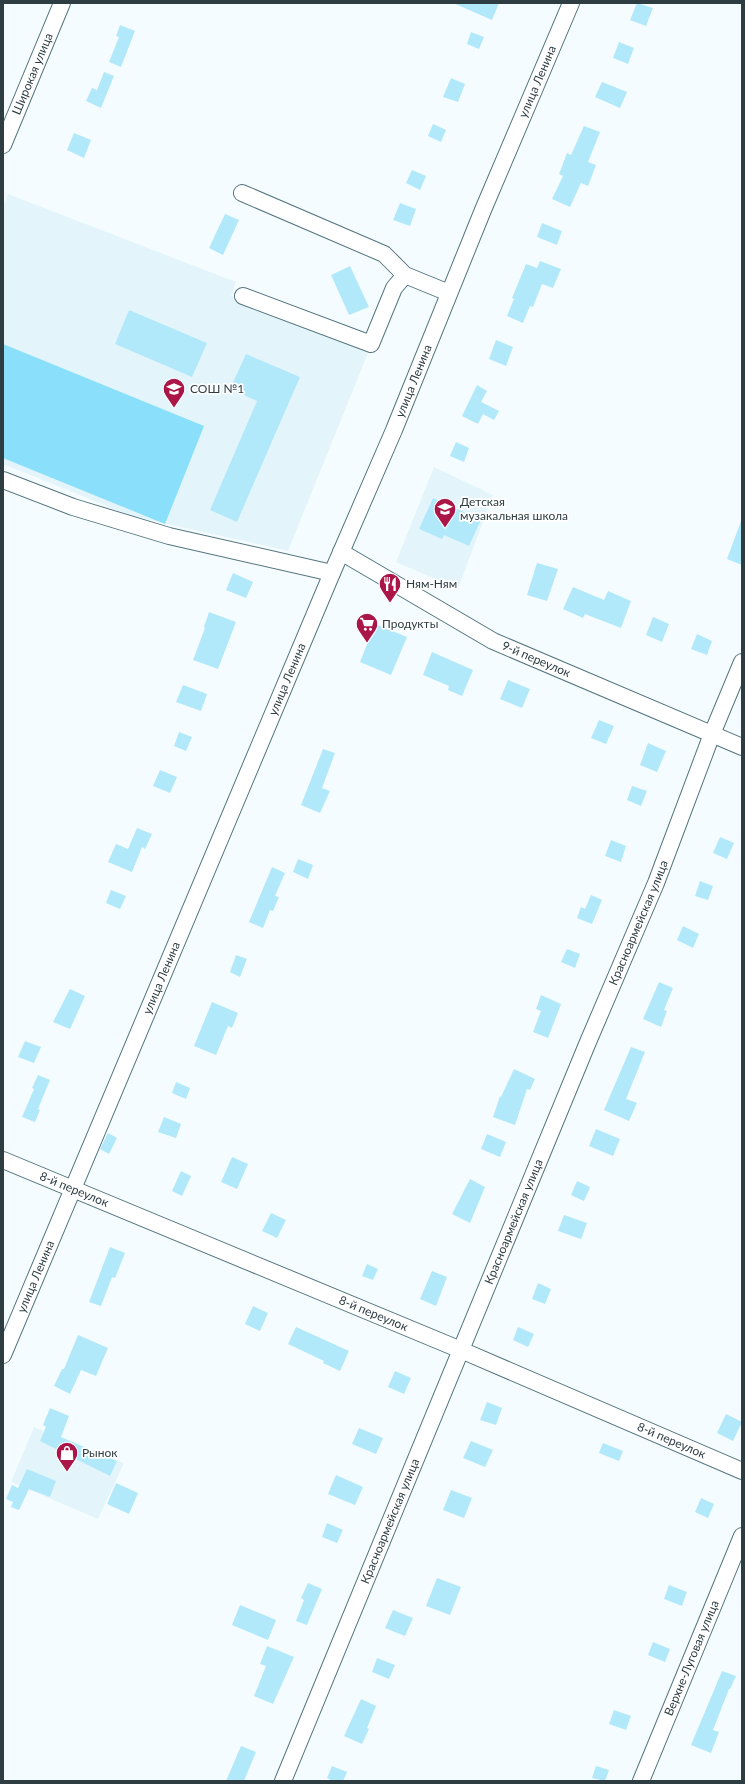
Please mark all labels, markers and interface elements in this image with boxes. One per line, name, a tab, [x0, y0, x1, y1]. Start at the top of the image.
street label: Широкая улица	[8, 30, 56, 117]
street label: улица Ленина	[515, 43, 559, 120]
street label: улица Ленина	[392, 342, 435, 419]
school or university icon: СОШ №1	[161, 376, 187, 409]
place label: СОШ №1	[190, 381, 244, 396]
place label: Детская музакальная школа	[460, 494, 568, 523]
school or university icon: Детская музакальная школа	[432, 496, 458, 529]
restaurant icon: Ням-Ням	[377, 571, 403, 604]
place label: Ням-Ням	[406, 576, 457, 591]
supermarket icon: Продукты	[354, 611, 380, 644]
place label: Продукты	[382, 616, 438, 631]
street label: 9-й переулок	[500, 638, 574, 680]
street label: улица Ленина	[265, 641, 309, 718]
street label: Красноармейская улица	[605, 858, 671, 987]
street label: улица Ленина	[139, 939, 183, 1016]
street label: Красноармейская улица	[481, 1157, 546, 1286]
street label: 8-й переулок	[38, 1168, 112, 1210]
street label: улица Ленина	[14, 1238, 57, 1315]
street label: 8-й переулок	[337, 1292, 411, 1334]
street label: 8-й переулок	[635, 1419, 709, 1462]
shop icon: Рынок	[54, 1440, 80, 1473]
place label: Рынок	[82, 1445, 118, 1460]
street label: Красноармейская улица	[357, 1456, 422, 1586]
street label: Верхне-Луговая улица	[661, 1598, 722, 1718]

